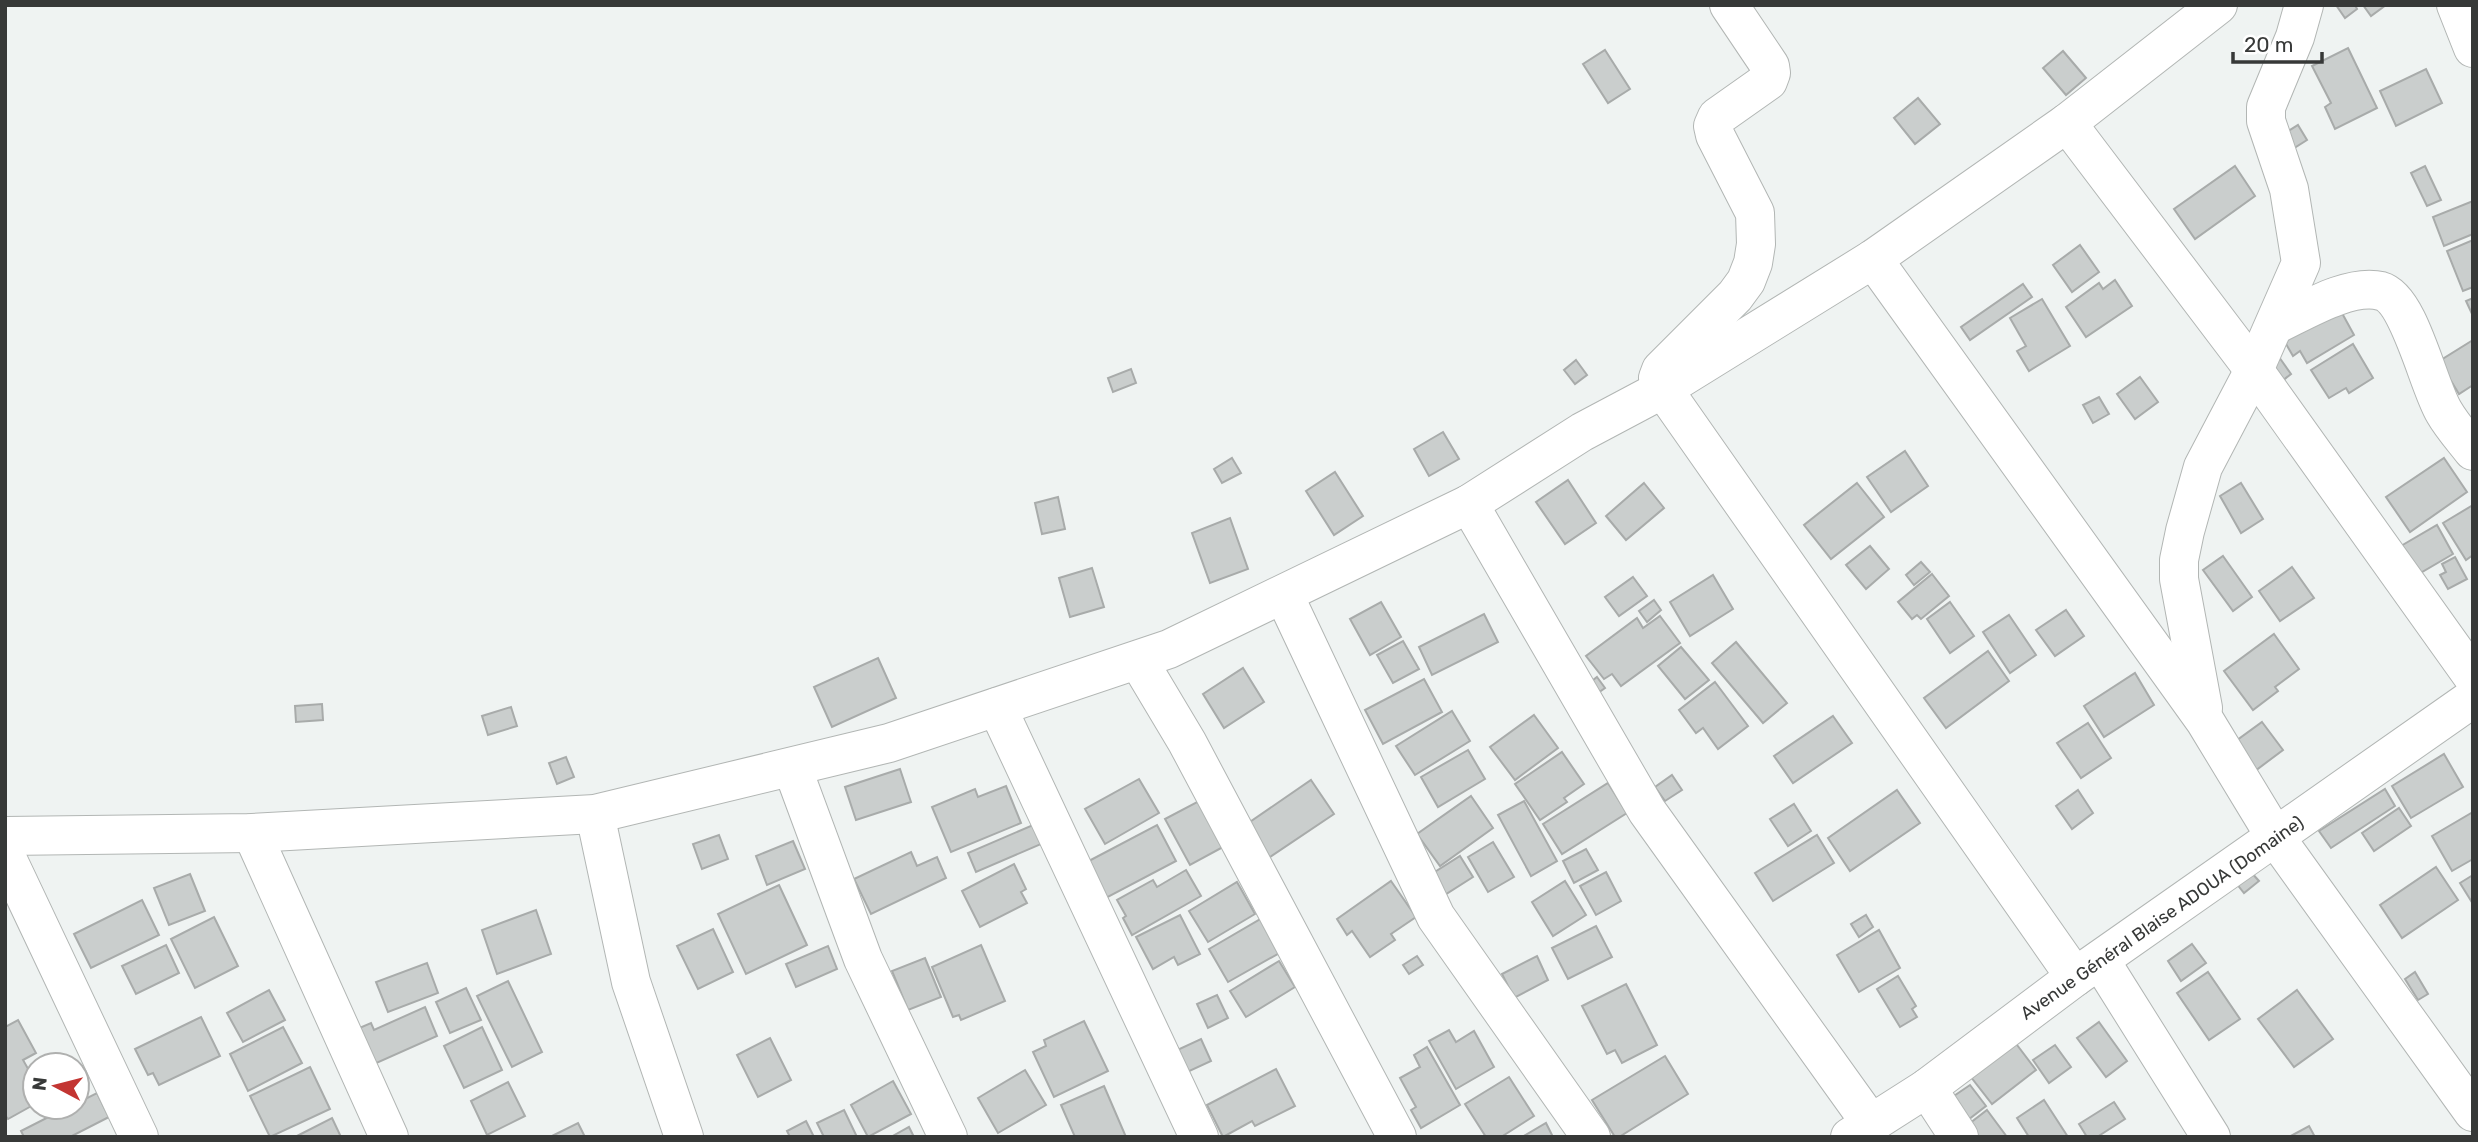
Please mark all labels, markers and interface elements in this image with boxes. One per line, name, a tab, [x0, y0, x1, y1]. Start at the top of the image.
scale bar	[2233, 21, 2322, 65]
text: 20 m	[2244, 32, 2293, 57]
street label: Avenue Général Blaise ADOUA (Domaine)	[2016, 811, 2308, 1025]
north arrow	[21, 1051, 91, 1121]
text: N	[27, 1076, 52, 1092]

